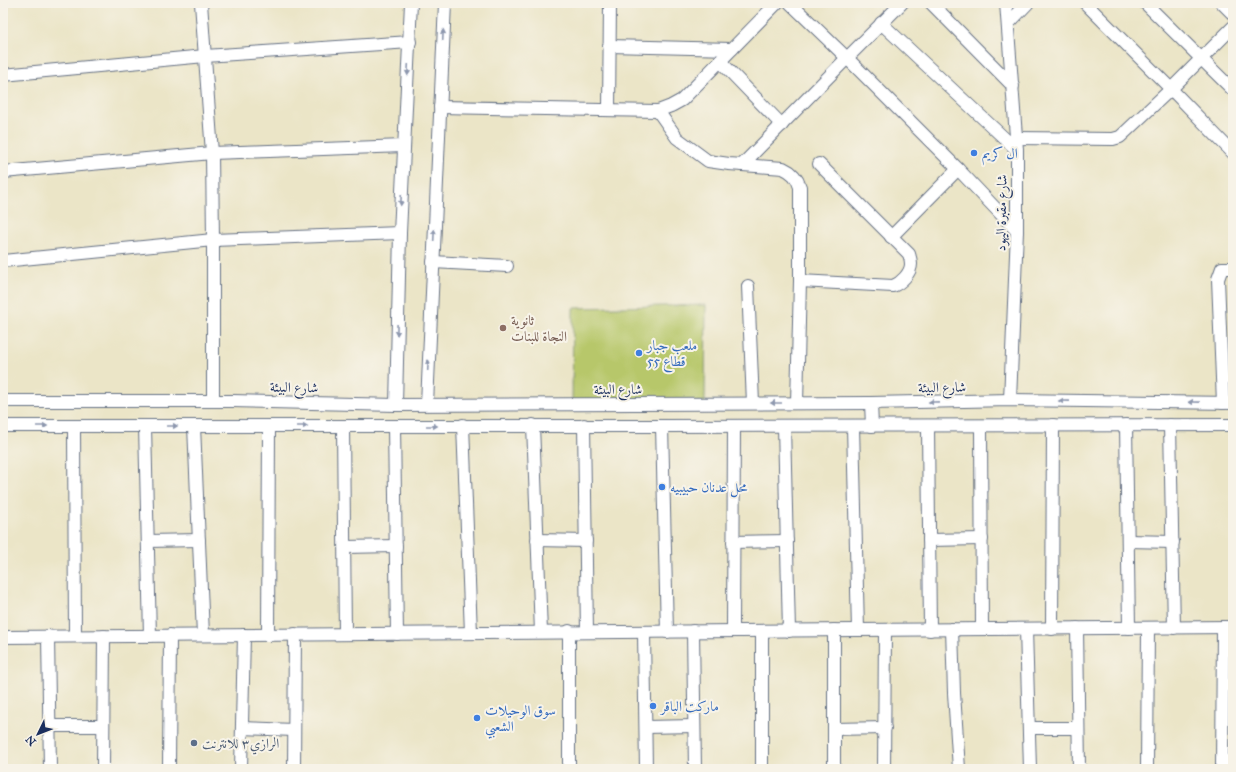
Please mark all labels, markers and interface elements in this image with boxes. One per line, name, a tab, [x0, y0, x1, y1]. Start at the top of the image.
one-way arrow	[440, 29, 447, 41]
one-way arrow	[405, 64, 411, 77]
place label: ال كريم	[982, 145, 1018, 166]
marker: ال كريم	[969, 148, 979, 158]
street label: شارع مقبرة اليهود	[992, 174, 1014, 252]
one-way arrow	[398, 194, 405, 206]
one-way arrow	[431, 229, 438, 241]
place label: ثانوية النجاة للبنات	[511, 312, 567, 345]
marker: ثانوية النجاة للبنات	[498, 323, 508, 333]
one-way arrow	[394, 324, 401, 336]
place label: ملعب جبار قطاع 55	[645, 337, 697, 373]
marker: ملعب جبار قطاع 55	[634, 348, 644, 358]
one-way arrow	[425, 359, 432, 371]
street label: شارع البيئة	[270, 379, 318, 399]
street label: شارع البيئة	[918, 379, 966, 399]
street label: شارع البيئة	[594, 381, 642, 401]
one-way arrow	[1057, 398, 1070, 404]
one-way arrow	[927, 399, 940, 405]
one-way arrow	[1188, 399, 1200, 406]
one-way arrow	[769, 400, 782, 406]
one-way arrow	[426, 422, 438, 429]
one-way arrow	[36, 423, 49, 429]
one-way arrow	[166, 423, 179, 429]
one-way arrow	[296, 423, 309, 429]
place label: محل عدنان حبيبيه	[670, 479, 748, 498]
marker: محل عدنان حبيبيه	[657, 482, 667, 492]
place label: ماركت الباقر	[659, 698, 719, 715]
marker: ماركت الباقر	[648, 701, 658, 711]
place label: سوق الوحيلات الشعبي	[485, 702, 556, 739]
marker: سوق الوحيلات الشعبي	[472, 713, 482, 723]
north arrow	[18, 714, 58, 754]
text: N	[23, 732, 39, 748]
place label: الرازي٣ للانترنت	[202, 735, 279, 755]
marker: الرازي٣ للانترنت	[189, 738, 199, 748]

